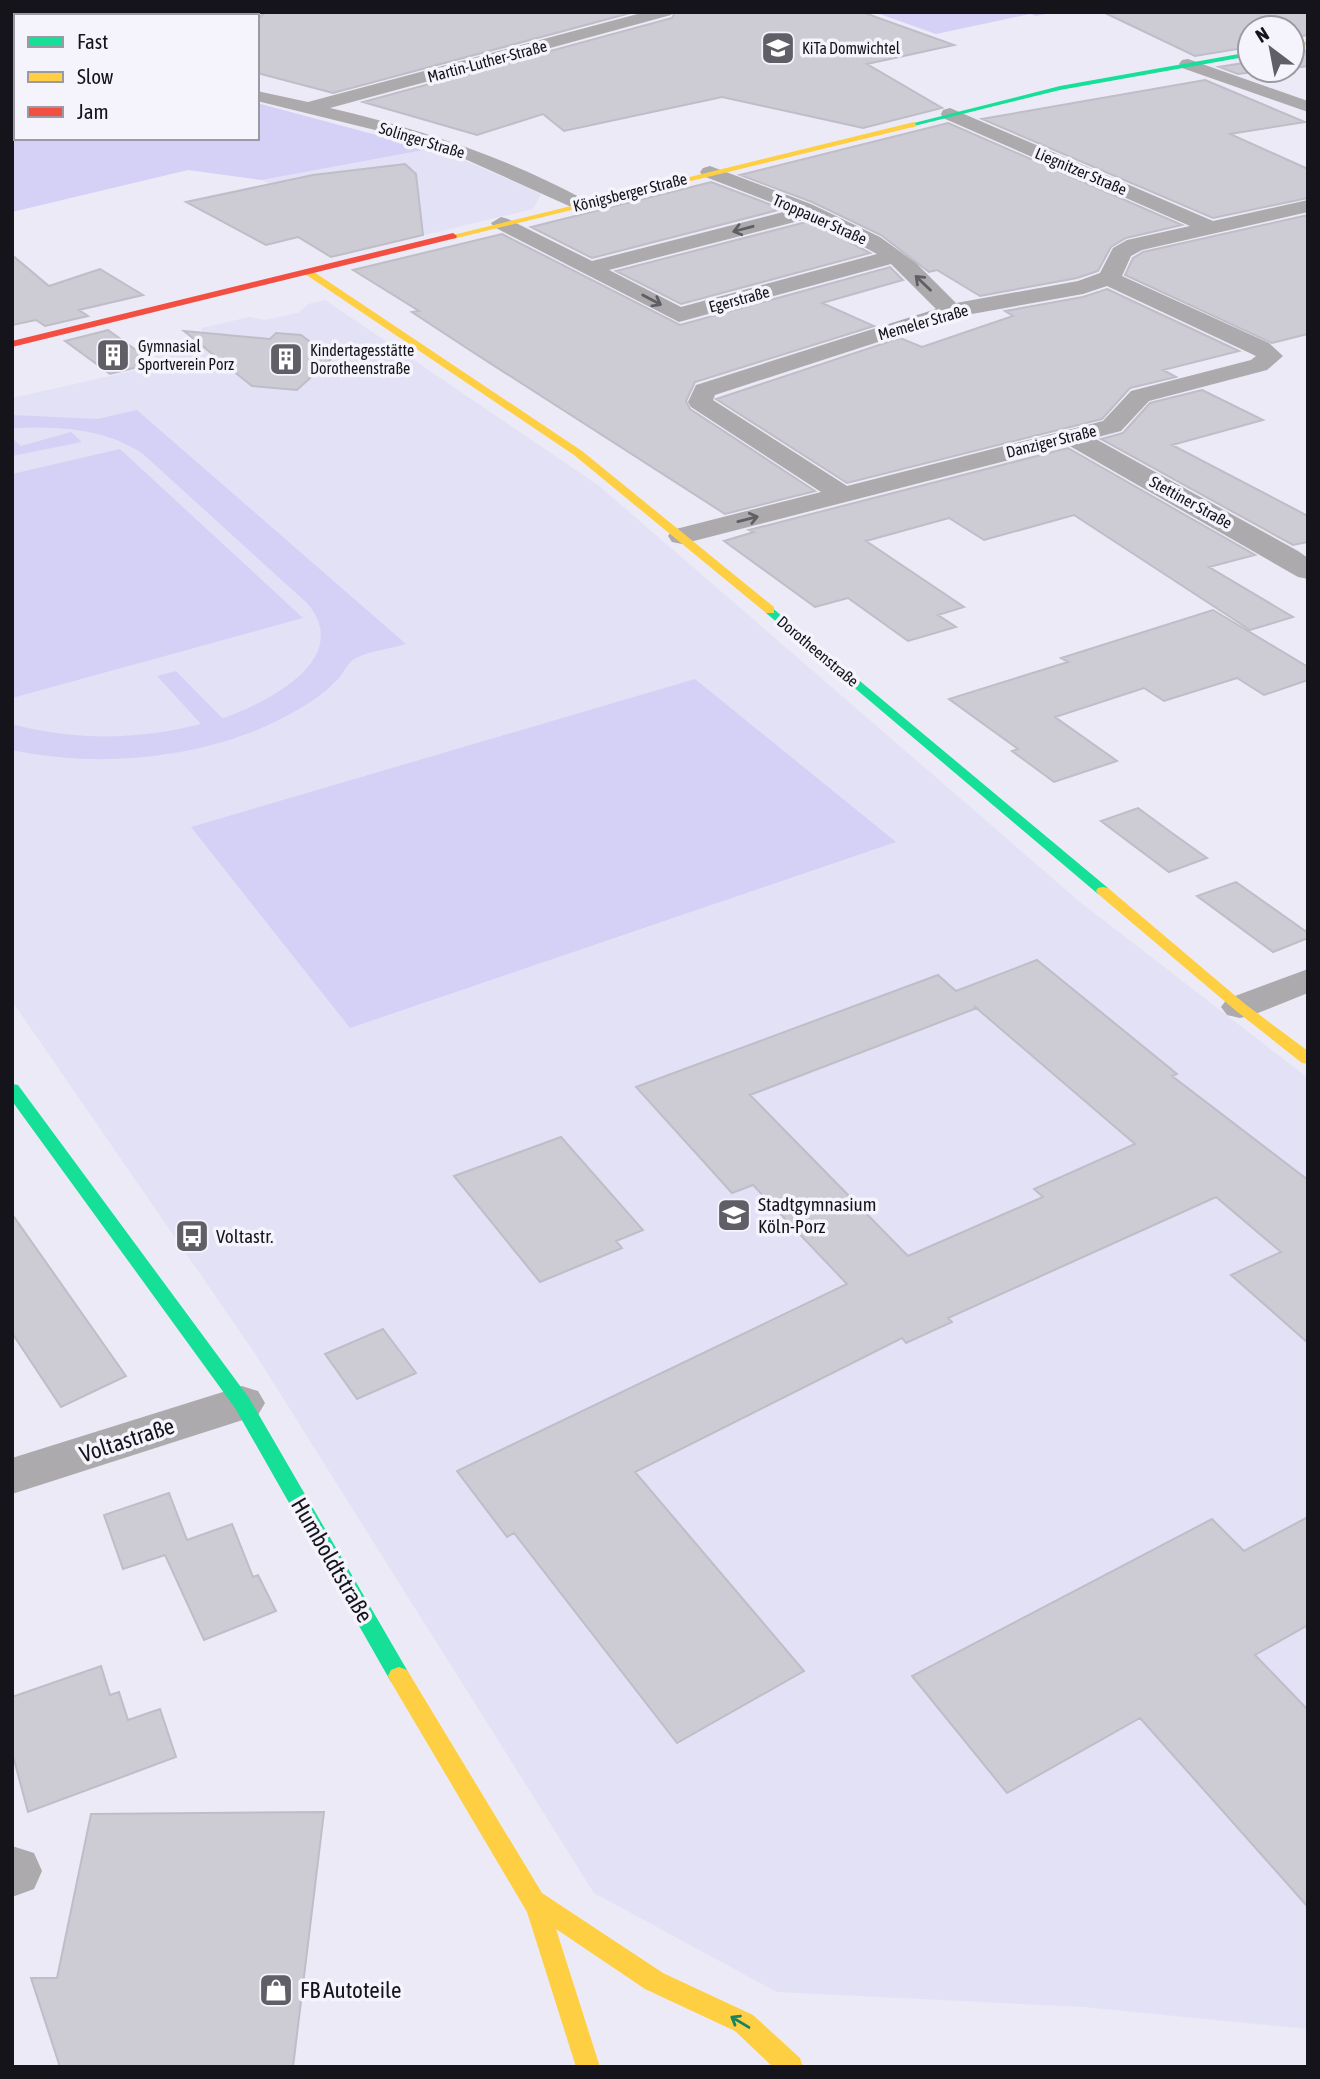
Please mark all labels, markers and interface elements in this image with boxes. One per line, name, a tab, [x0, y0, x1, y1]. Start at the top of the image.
legend	[14, 14, 259, 140]
north arrow	[1236, 14, 1306, 84]
text: N	[1251, 22, 1273, 47]
text: Fast	[77, 29, 108, 53]
school or university icon: KiTa Domwichtel	[759, 29, 797, 67]
street label: Martin-Luther-Straße	[425, 36, 549, 86]
place label: KiTa Domwichtel	[802, 39, 901, 57]
text: Slow	[77, 64, 114, 88]
text: Jam	[77, 99, 109, 123]
street label: Solinger Straße	[377, 118, 467, 163]
street label: Liegnitzer Straße	[1032, 144, 1130, 199]
street label: Königsberger Straße	[571, 169, 689, 216]
street label: Troppauer Straße	[770, 190, 870, 249]
one-way arrow	[732, 223, 755, 236]
one-way arrow	[915, 275, 932, 292]
street label: Egerstraße	[707, 282, 772, 317]
one-way arrow	[641, 293, 661, 307]
street label: Memeler Straße	[876, 301, 970, 343]
building icon: Gymnasial Sportverein Porz	[94, 336, 132, 374]
place label: Gymnasial Sportverein Porz	[138, 337, 234, 374]
building icon: Kindertagesstätte Dorotheenstraße	[267, 340, 305, 378]
place label: Kindertagesstätte Dorotheenstraße	[310, 341, 414, 377]
street label: Danziger Straße	[1004, 421, 1098, 462]
street label: Stettiner Straße	[1147, 472, 1235, 532]
one-way arrow	[736, 512, 759, 525]
street label: Dorotheenstraße	[774, 612, 862, 690]
place label: Stadtgymnasium Köln-Porz	[758, 1193, 876, 1237]
school or university icon: Stadtgymnasium Köln-Porz	[715, 1196, 753, 1234]
bus stop icon: Voltastr.	[173, 1217, 211, 1255]
place label: Voltastr.	[216, 1225, 273, 1247]
street label: Voltastraße	[76, 1413, 178, 1467]
street label: Humboldtstraße	[286, 1493, 378, 1627]
shop icon: FB Autoteile	[257, 1971, 295, 2009]
place label: FB Autoteile	[300, 1977, 401, 2003]
one-way arrow	[730, 2015, 750, 2029]

